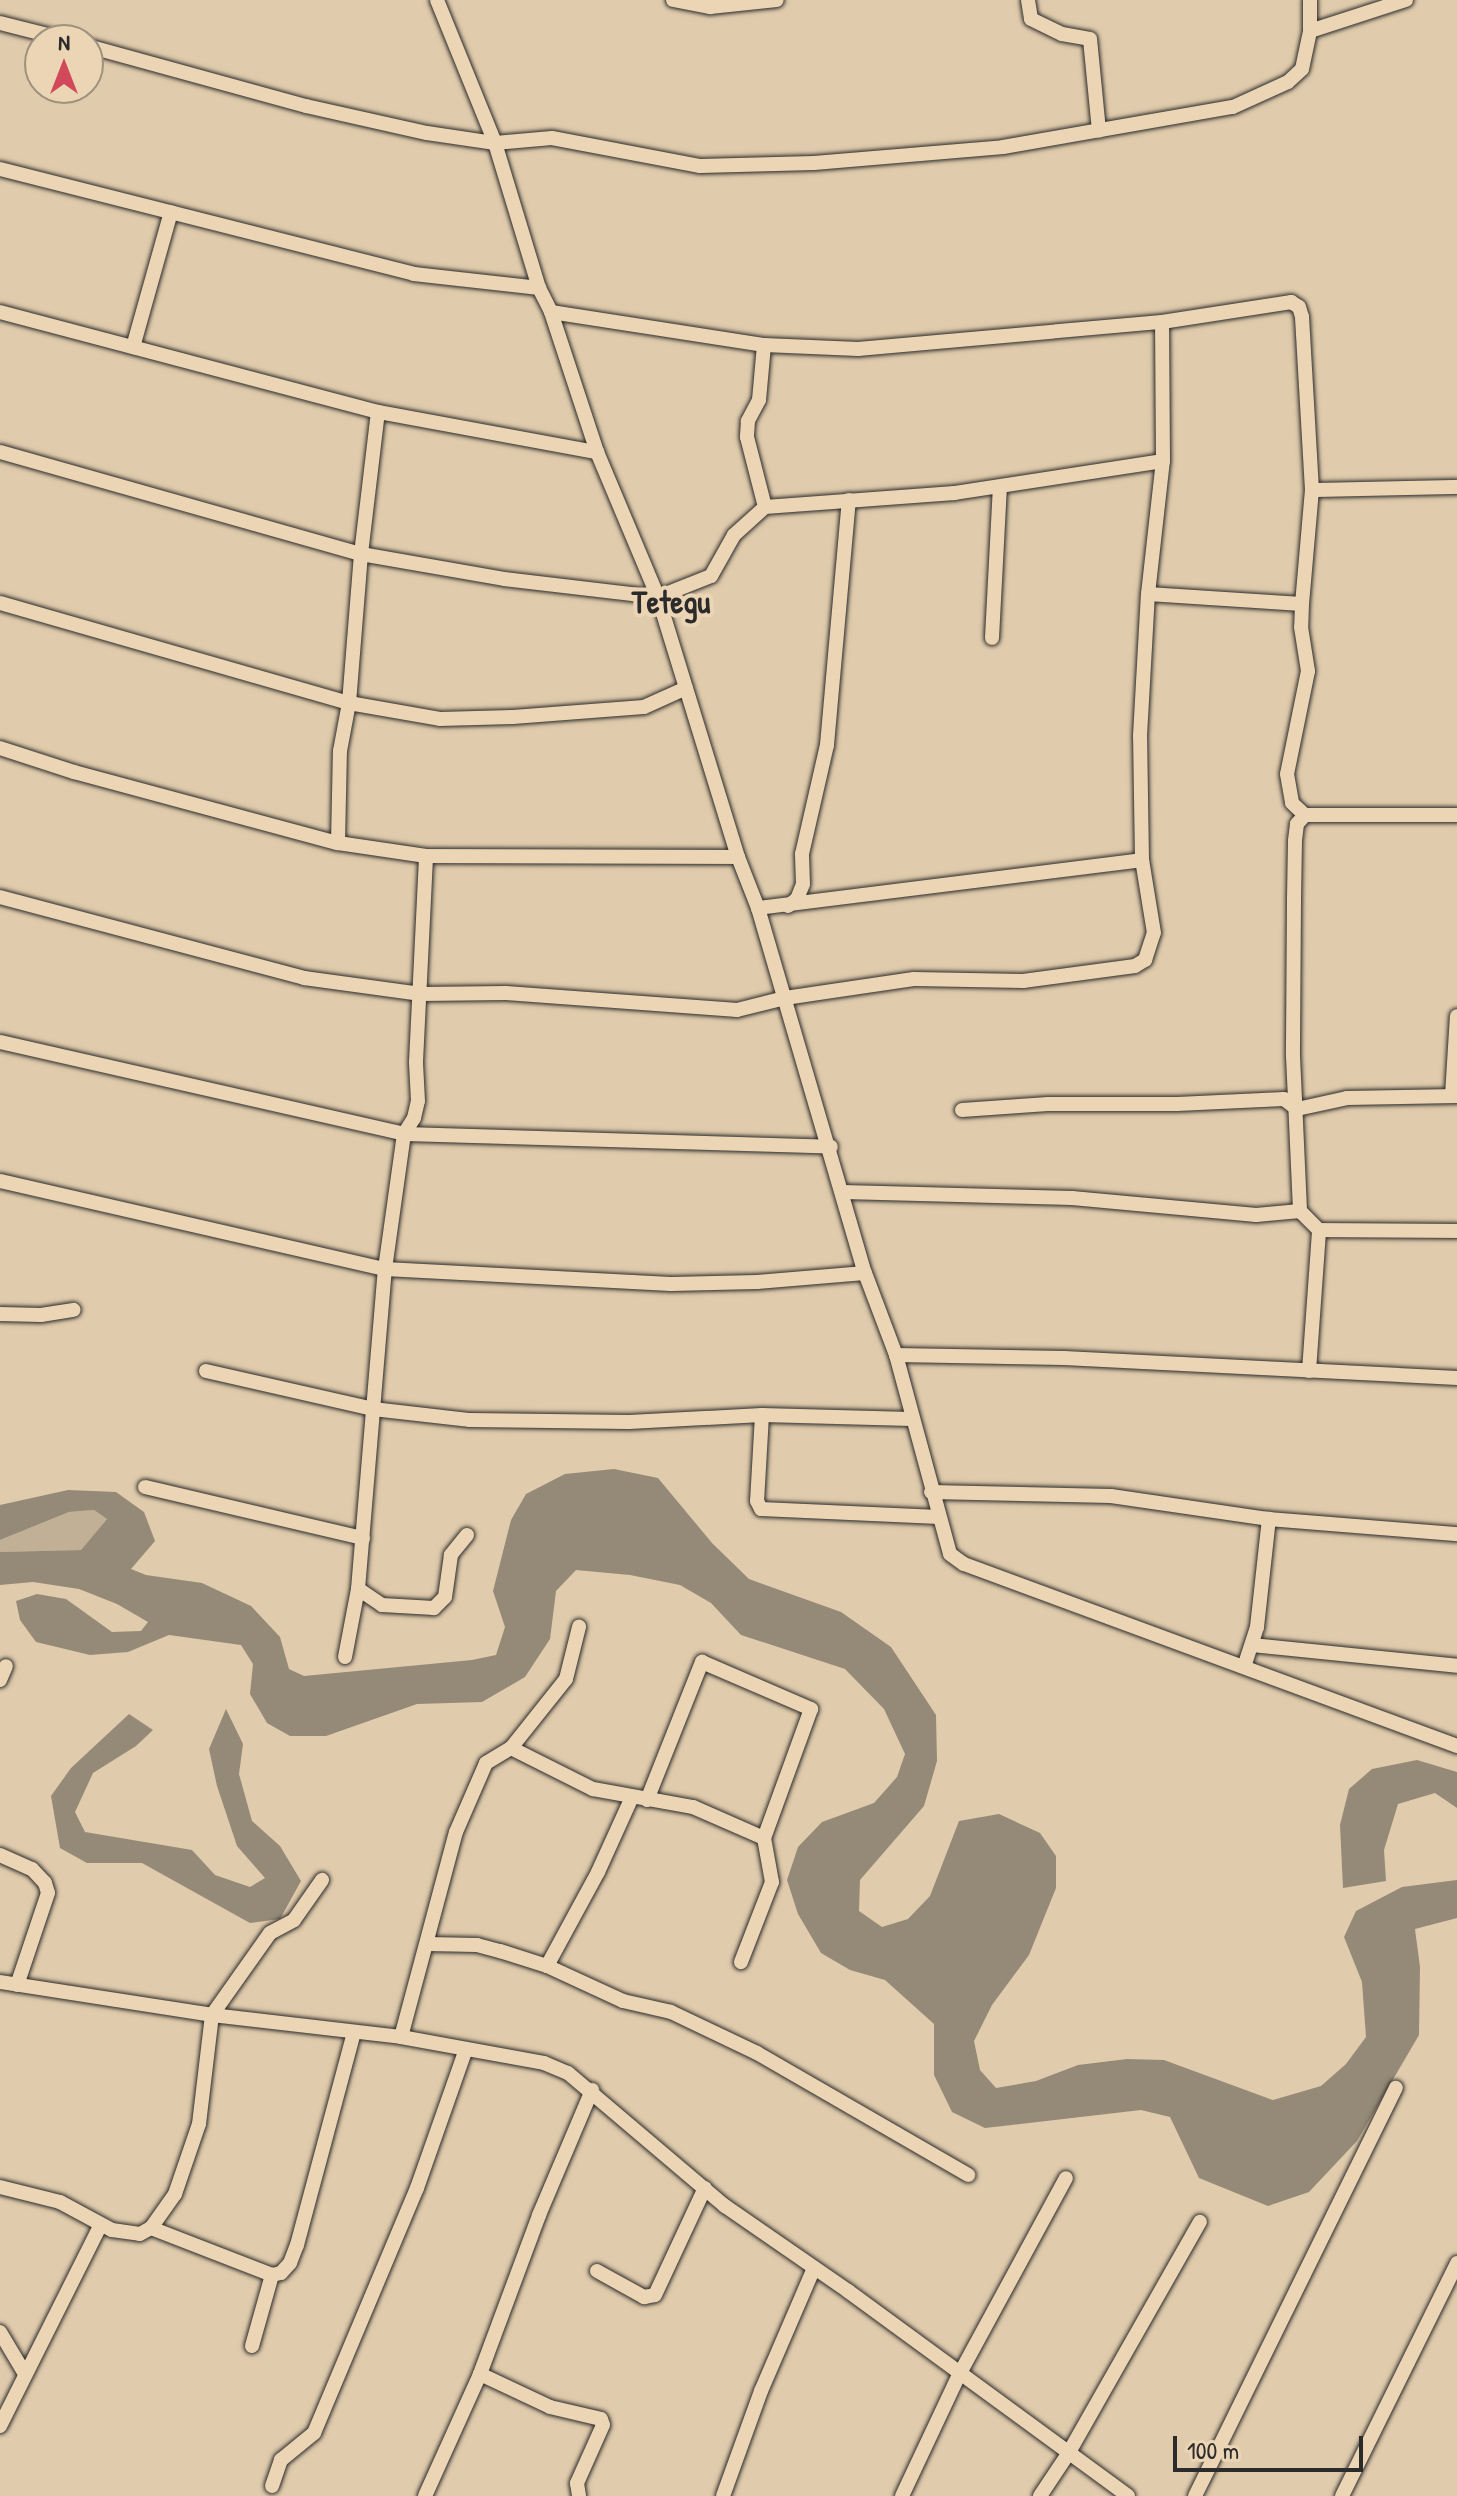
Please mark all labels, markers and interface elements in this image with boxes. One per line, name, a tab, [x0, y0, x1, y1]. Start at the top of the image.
north arrow	[24, 24, 104, 104]
text: N	[58, 27, 70, 57]
district label: Tetegu	[632, 583, 710, 621]
scale bar	[1177, 2420, 1367, 2470]
text: 100 m	[1187, 2434, 1239, 2466]

